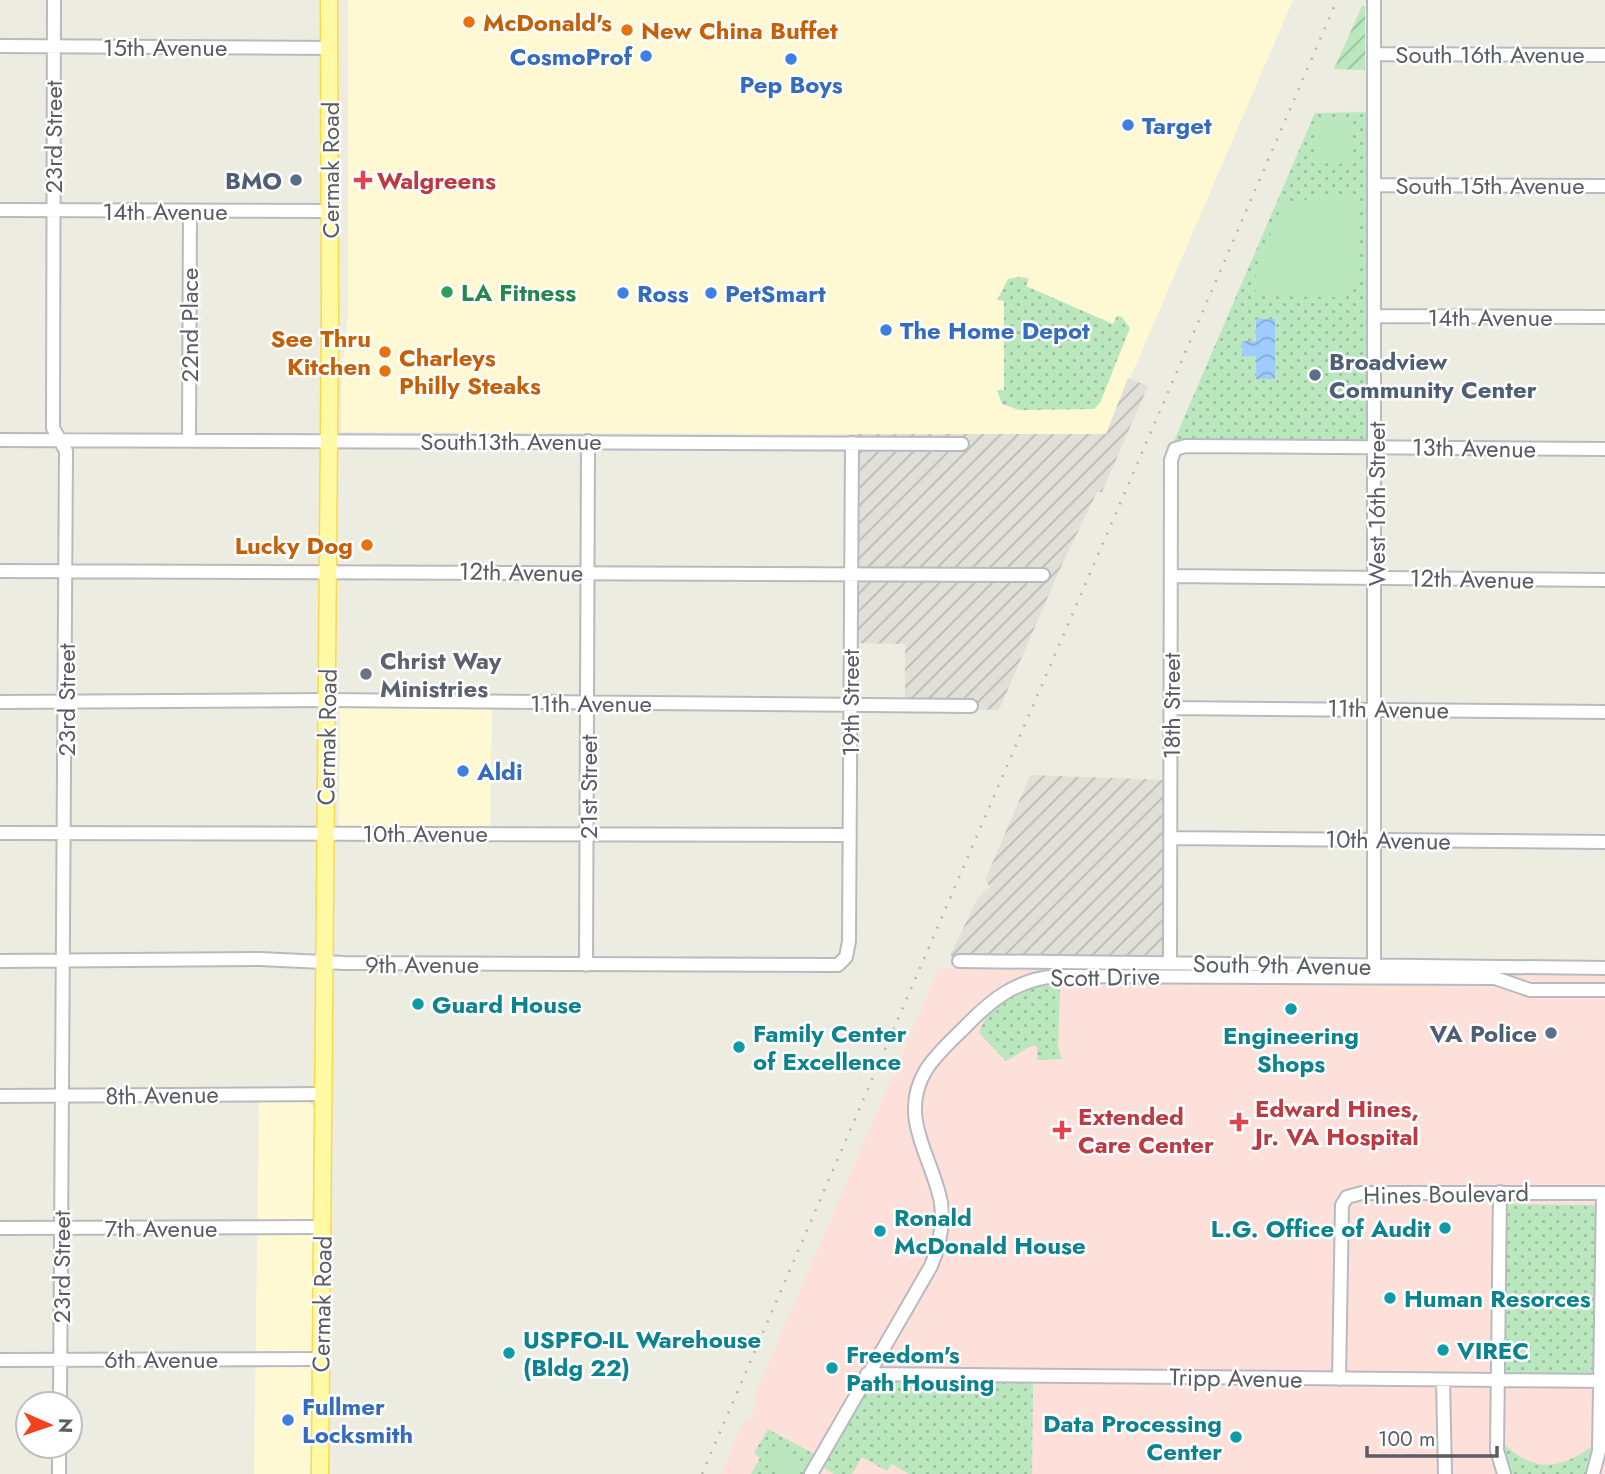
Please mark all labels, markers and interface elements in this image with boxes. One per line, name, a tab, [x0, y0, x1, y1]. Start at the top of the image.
place label: McDonald's	[483, 5, 612, 40]
place label: New China Buffet	[641, 13, 838, 48]
marker: McDonald's	[461, 14, 477, 30]
marker: New China Buffet	[619, 22, 635, 38]
street label: 15th Avenue	[103, 30, 227, 65]
street label: South 16th Avenue	[1395, 37, 1585, 72]
place label: CosmoProf	[510, 39, 634, 74]
marker: CosmoProf	[638, 48, 654, 64]
marker: Pep Boys	[783, 51, 799, 67]
place label: Pep Boys	[739, 67, 843, 102]
street label: 23rd Street	[36, 80, 71, 194]
street label: Cermak Road	[313, 102, 348, 238]
place label: Target	[1142, 108, 1212, 143]
marker: Target	[1120, 117, 1136, 133]
place label: BMO	[225, 163, 282, 198]
place label: Walgreens	[377, 163, 496, 198]
street label: South 15th Avenue	[1395, 168, 1585, 203]
marker: BMO	[288, 172, 304, 188]
marker: Walgreens	[355, 172, 371, 188]
street label: 14th Avenue	[102, 194, 228, 229]
street label: 22nd Place	[172, 268, 207, 382]
place label: LA Fitness	[461, 275, 576, 310]
place label: Ross	[637, 276, 689, 311]
place label: PetSmart	[725, 276, 826, 311]
marker: LA Fitness	[439, 284, 455, 300]
marker: Ross	[615, 285, 631, 301]
marker: PetSmart	[703, 285, 719, 301]
street label: 14th Avenue	[1427, 300, 1553, 335]
place label: The Home Depot	[900, 313, 1090, 348]
place label: See Thru Kitchen	[271, 321, 371, 384]
marker: The Home Depot	[878, 322, 894, 338]
place label: Charleys Philly Steaks	[399, 340, 541, 403]
marker: See Thru Kitchen	[377, 344, 393, 360]
place label: Broadview Community Center	[1329, 344, 1537, 407]
marker: Charleys Philly Steaks	[377, 363, 393, 379]
marker: Broadview Community Center	[1307, 367, 1323, 383]
street label: West 16th Street	[1359, 422, 1394, 586]
street label: South13th Avenue	[420, 424, 602, 459]
street label: 13th Avenue	[1412, 429, 1536, 467]
place label: Lucky Dog	[235, 528, 353, 563]
marker: Lucky Dog	[359, 537, 375, 553]
street label: 12th Avenue	[458, 553, 584, 591]
street label: 12th Avenue	[1409, 560, 1535, 598]
street label: 23rd Street	[49, 643, 84, 757]
place label: Christ Way Ministries	[380, 643, 502, 706]
street label: 19th Street	[833, 649, 868, 757]
street label: 18th Street	[1154, 652, 1189, 759]
marker: Christ Way Ministries	[358, 666, 374, 682]
street label: Cermak Road	[308, 668, 346, 806]
street label: 11th Avenue	[530, 686, 652, 721]
street label: 11th Avenue	[1327, 690, 1449, 728]
street label: 21st Street	[571, 735, 606, 839]
place label: Aldi	[476, 754, 523, 789]
marker: Aldi	[455, 763, 471, 779]
street label: 10th Avenue	[362, 816, 488, 851]
street label: 10th Avenue	[1325, 821, 1451, 859]
street label: South 9th Avenue	[1192, 946, 1372, 984]
street label: 9th Avenue	[365, 947, 479, 982]
street label: Scott Drive	[1050, 959, 1160, 995]
place label: Guard House	[432, 987, 582, 1022]
marker: Guard House	[410, 996, 426, 1012]
marker: Engineering Shops	[1283, 1001, 1299, 1017]
place label: Family Center of Excellence	[753, 1016, 907, 1079]
place label: VA Police	[1429, 1016, 1537, 1051]
place label: Engineering Shops	[1223, 1018, 1359, 1081]
marker: VA Police	[1543, 1025, 1559, 1041]
marker: Family Center of Excellence	[731, 1039, 747, 1055]
street label: 8th Avenue	[105, 1077, 219, 1113]
place label: Edward Hines, Jr. VA Hospital	[1251, 1091, 1419, 1154]
place label: Extended Care Center	[1078, 1099, 1214, 1162]
marker: Edward Hines, Jr. VA Hospital	[1229, 1112, 1249, 1132]
marker: Extended Care Center	[1052, 1120, 1072, 1140]
street label: Hines Boulevard	[1363, 1175, 1529, 1213]
place label: Ronald McDonald House	[894, 1200, 1086, 1263]
street label: 23rd Street	[44, 1210, 79, 1324]
street label: 7th Avenue	[105, 1211, 217, 1246]
place label: L.G. Office of Audit	[1211, 1211, 1431, 1246]
marker: L.G. Office of Audit	[1437, 1220, 1453, 1236]
marker: Ronald McDonald House	[872, 1223, 888, 1239]
street label: Cermak Road	[303, 1235, 341, 1373]
place label: Human Resorces	[1404, 1281, 1591, 1316]
marker: Human Resorces	[1382, 1290, 1398, 1306]
place label: USPFO-IL Warehouse (Bldg 22)	[523, 1322, 761, 1385]
place label: VIREC	[1456, 1333, 1529, 1368]
place label: Freedom's Path Housing	[846, 1337, 995, 1400]
street label: 6th Avenue	[104, 1342, 218, 1377]
marker: VIREC	[1435, 1342, 1451, 1358]
marker: USPFO-IL Warehouse (Bldg 22)	[501, 1345, 517, 1361]
street label: Tripp Avenue	[1169, 1359, 1303, 1397]
marker: Freedom's Path Housing	[824, 1360, 840, 1376]
place label: Fullmer Locksmith	[302, 1389, 413, 1452]
north arrow	[14, 1390, 84, 1460]
place label: Data Processing Center	[1043, 1406, 1222, 1469]
marker: Fullmer Locksmith	[280, 1412, 296, 1428]
scale bar	[1367, 1414, 1496, 1458]
text: N	[52, 1418, 79, 1434]
text: 100 m	[1378, 1424, 1435, 1454]
marker: Data Processing Center	[1228, 1429, 1244, 1445]

